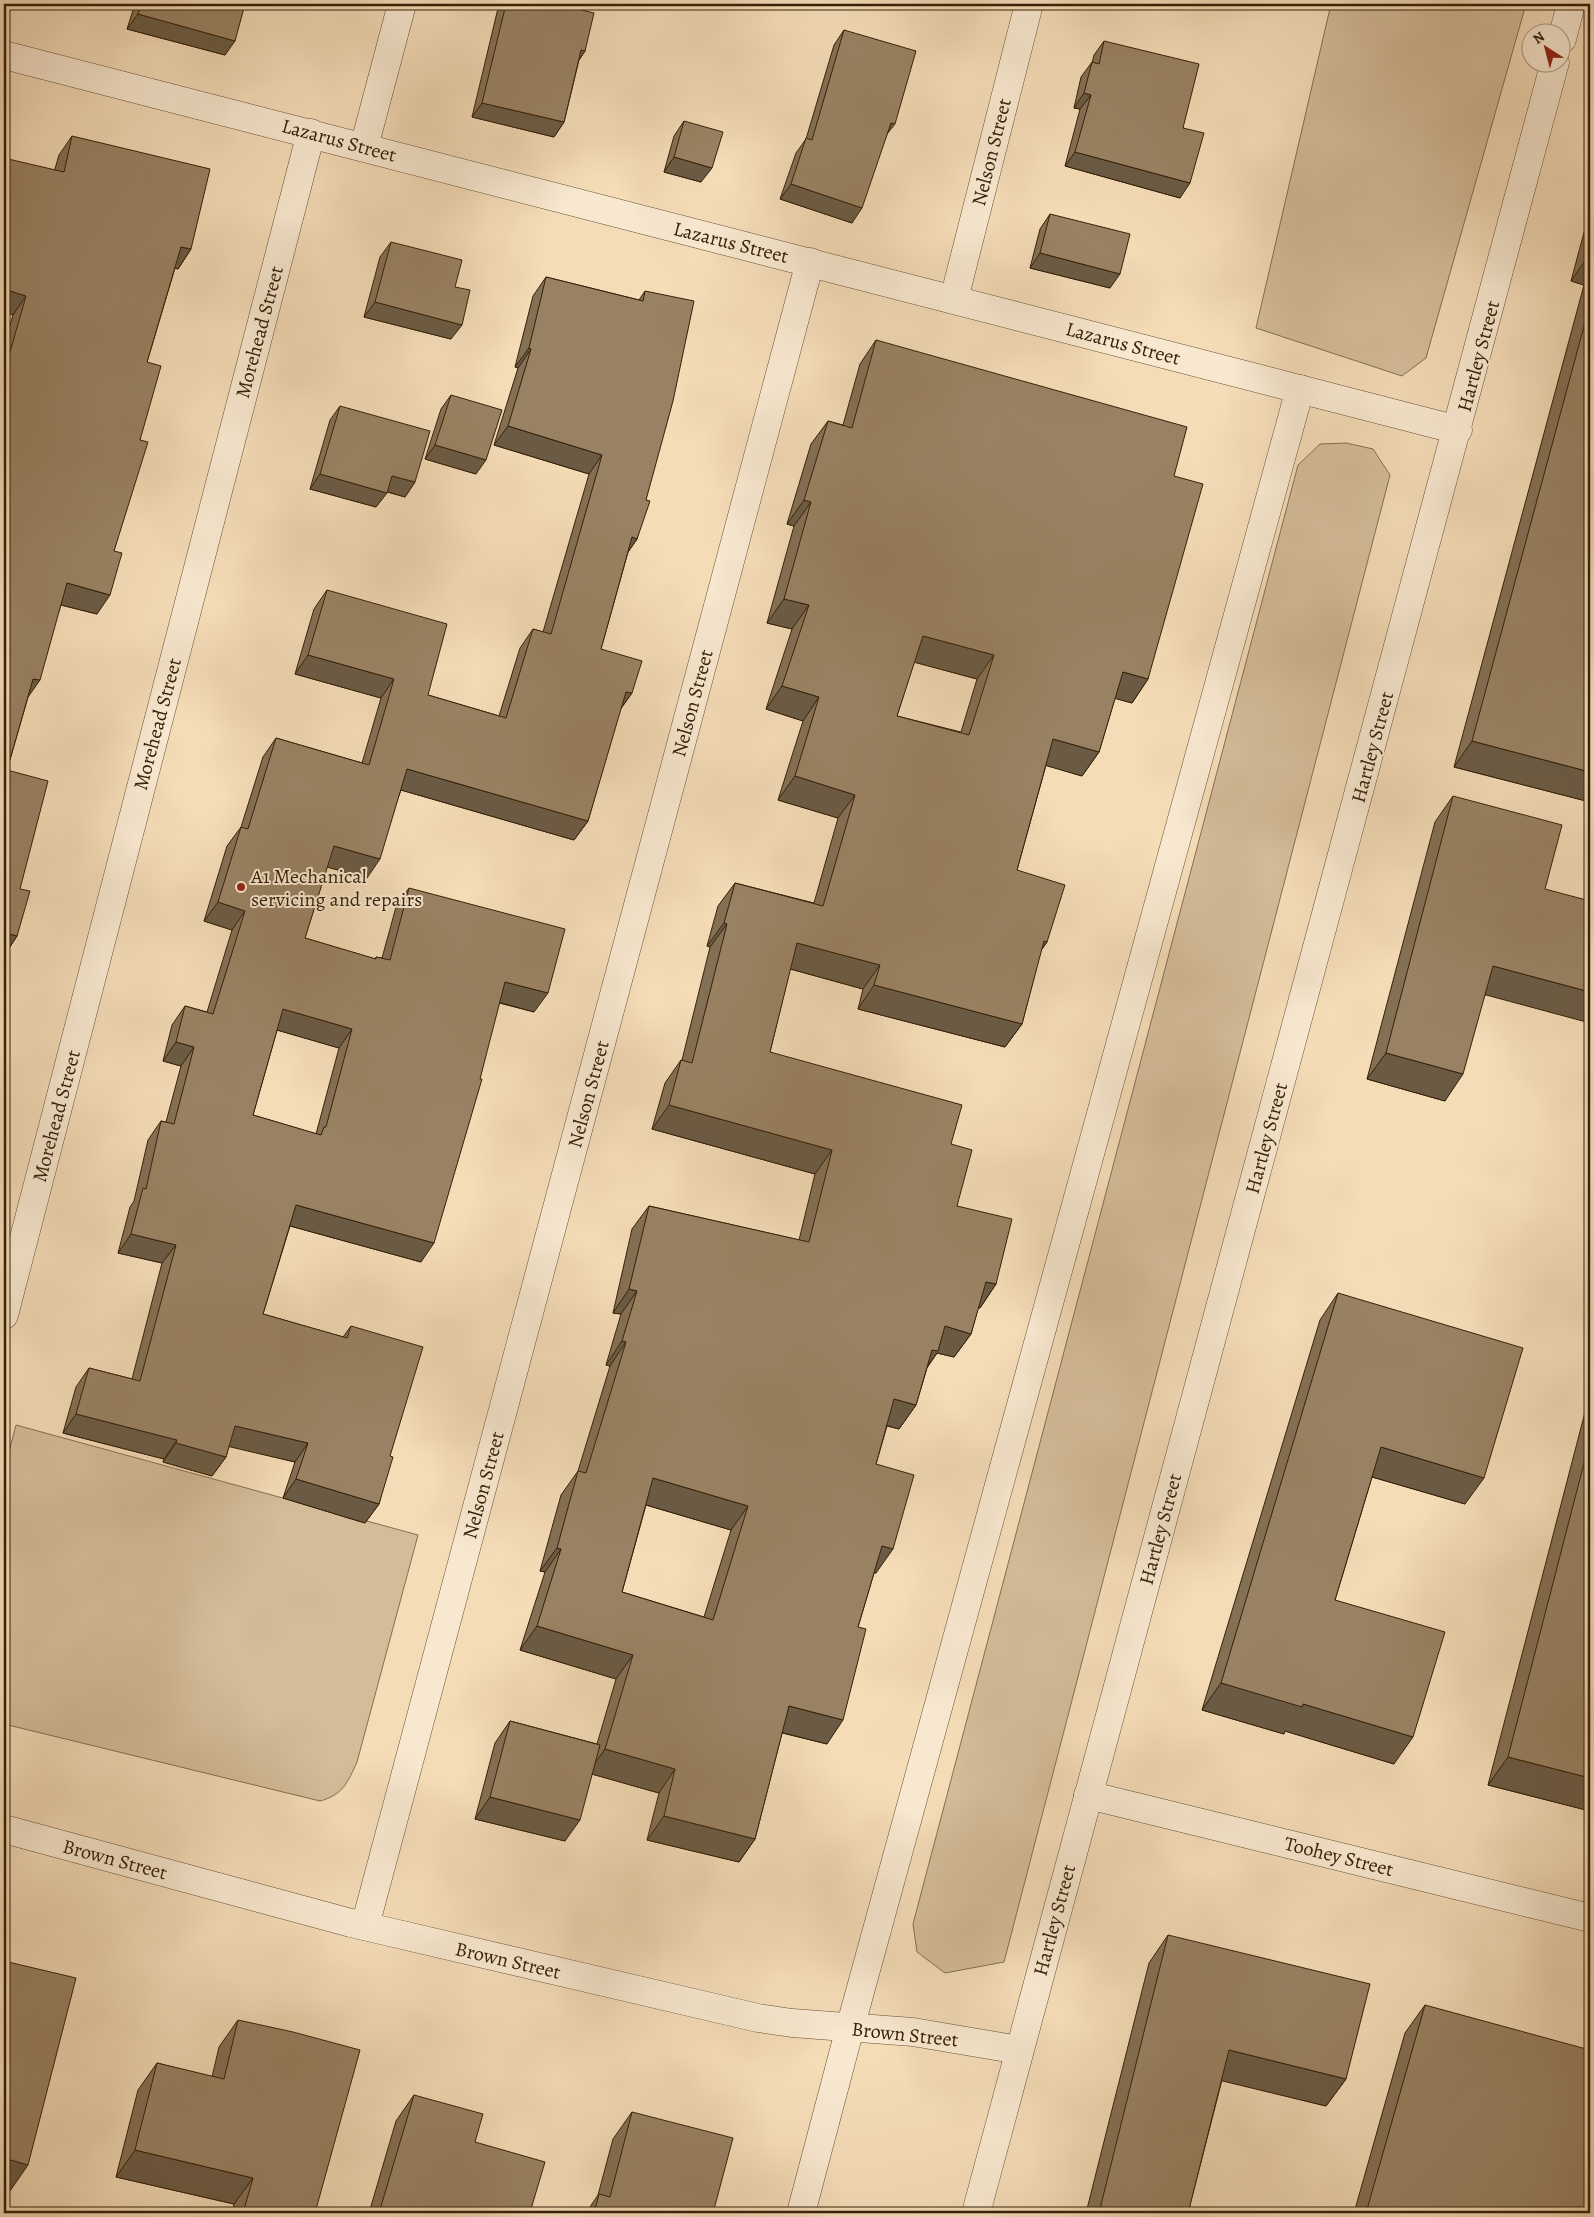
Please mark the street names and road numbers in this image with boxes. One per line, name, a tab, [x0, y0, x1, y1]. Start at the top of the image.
street label: Nelson Street	[965, 95, 1018, 209]
street label: Lazarus Street	[279, 112, 400, 169]
street label: Lazarus Street	[671, 215, 792, 270]
street label: Morehead Street	[229, 263, 290, 401]
street label: Hartley Street	[1451, 297, 1506, 415]
street label: Lazarus Street	[1063, 315, 1184, 372]
street label: Nelson Street	[665, 646, 720, 760]
street label: Morehead Street	[127, 655, 188, 793]
street label: Hartley Street	[1345, 688, 1400, 806]
street label: Nelson Street	[561, 1037, 616, 1151]
street label: Morehead Street	[26, 1047, 87, 1185]
street label: Hartley Street	[1239, 1079, 1294, 1197]
street label: Nelson Street	[456, 1428, 511, 1542]
street label: Hartley Street	[1133, 1470, 1188, 1588]
street label: Toohey Street	[1282, 1830, 1397, 1883]
street label: Brown Street	[60, 1833, 170, 1886]
street label: Hartley Street	[1027, 1861, 1082, 1979]
street label: Brown Street	[453, 1935, 563, 1986]
street label: Brown Street	[850, 2015, 960, 2054]

